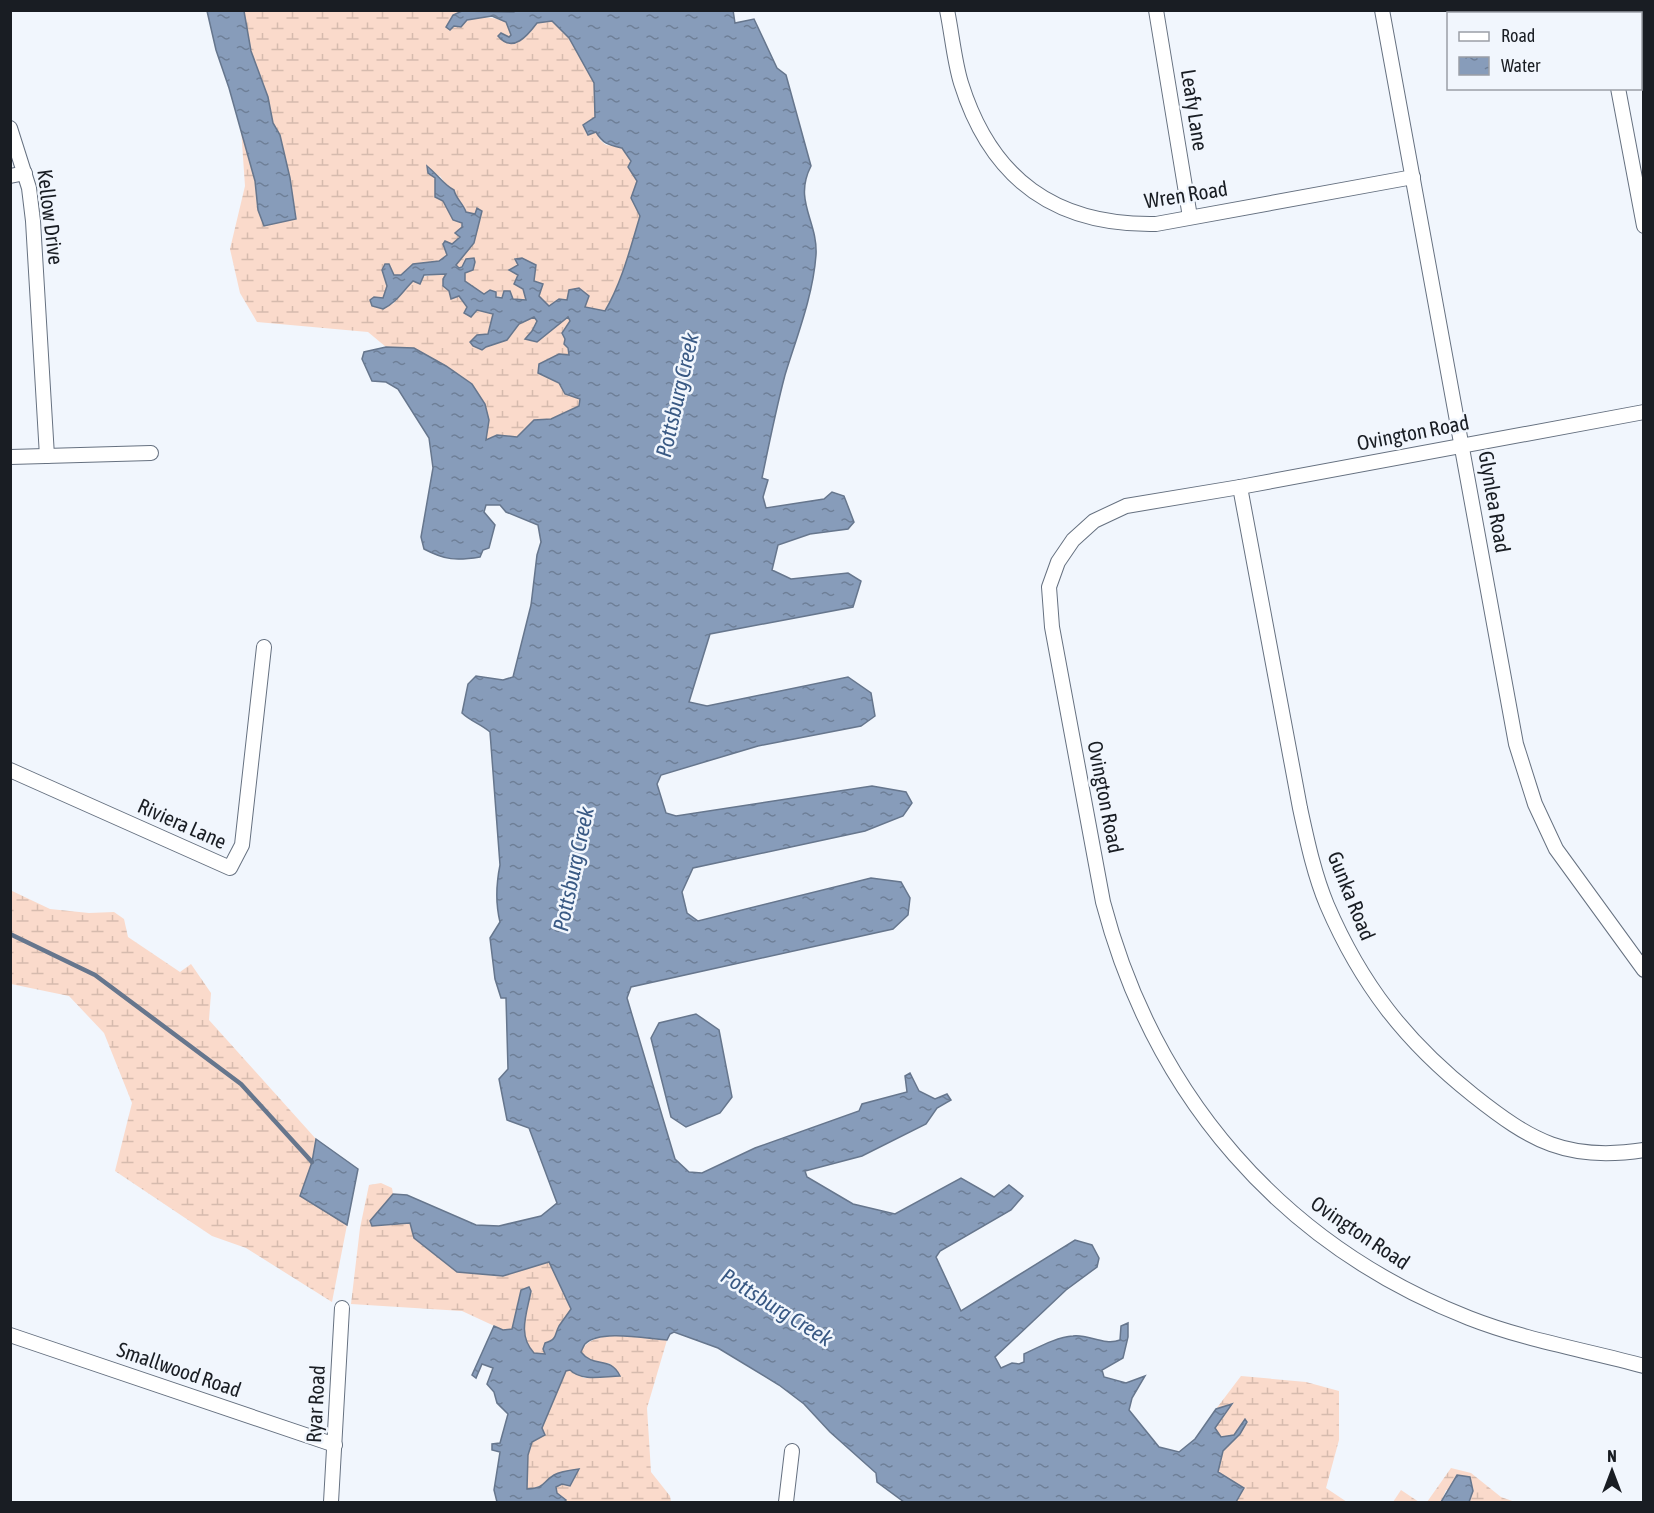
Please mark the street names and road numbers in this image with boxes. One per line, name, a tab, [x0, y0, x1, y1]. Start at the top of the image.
street label: Leafy Lane	[1177, 67, 1213, 152]
street label: Kellow Drive	[33, 168, 69, 266]
street label: Wren Road	[1142, 176, 1229, 212]
street label: Ovington Road	[1355, 409, 1471, 455]
street label: Glynlea Road	[1474, 449, 1516, 555]
street label: Ovington Road	[1083, 739, 1129, 855]
street label: Riviera Lane	[134, 793, 230, 853]
street label: Gunka Road	[1323, 848, 1381, 943]
street label: Ovington Road	[1307, 1190, 1414, 1274]
street label: Smallwood Road	[114, 1337, 245, 1402]
street label: Ryar Road	[301, 1364, 329, 1443]

